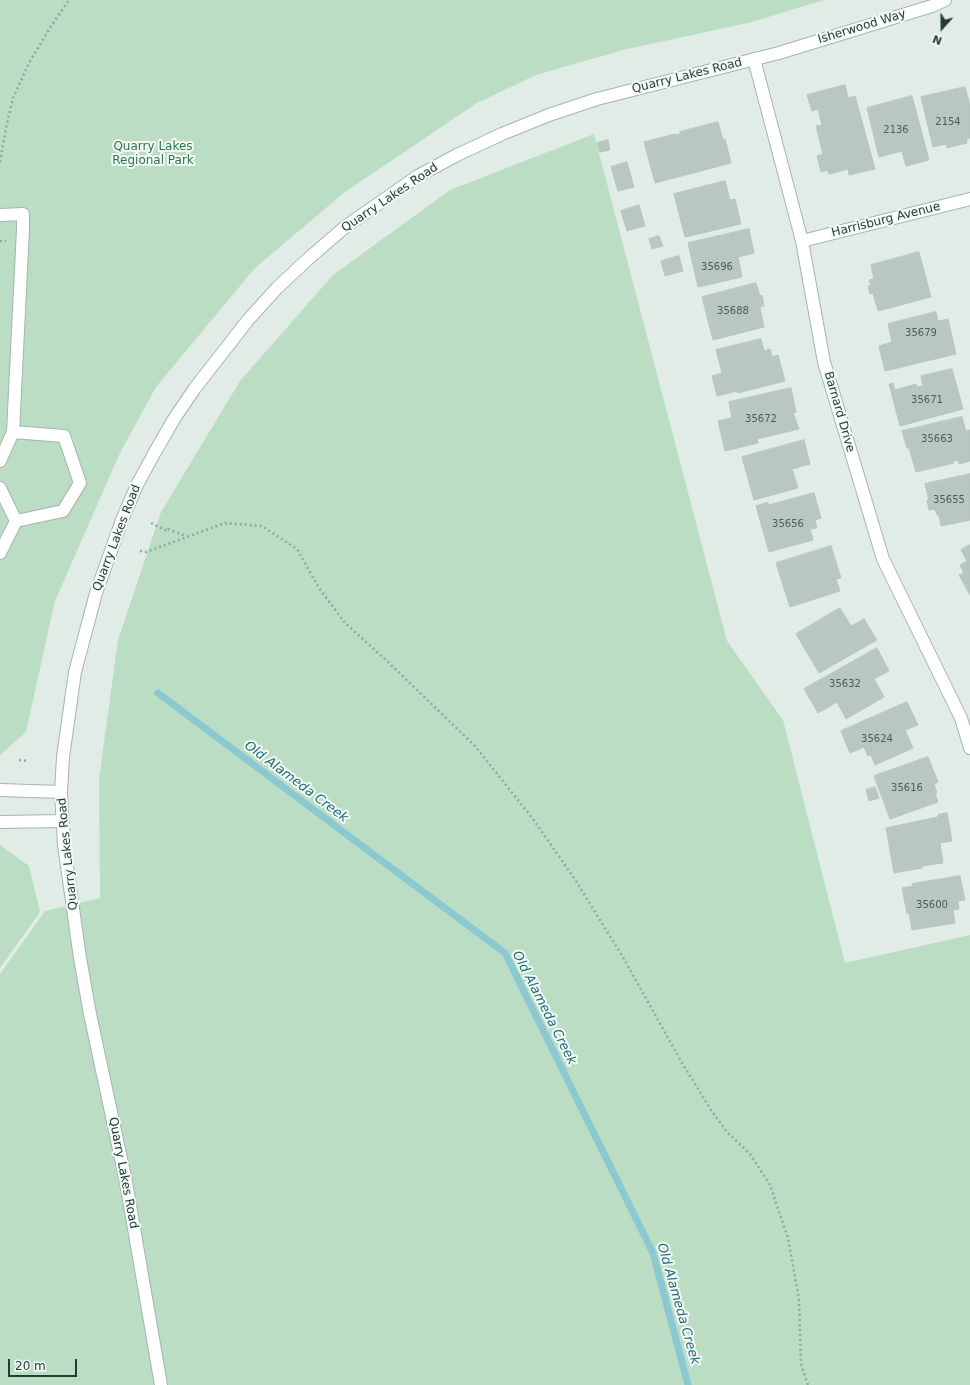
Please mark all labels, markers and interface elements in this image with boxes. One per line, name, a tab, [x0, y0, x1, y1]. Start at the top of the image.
street label: Isherwood Way	[816, 7, 908, 47]
north arrow	[922, 8, 962, 48]
text: N	[931, 32, 944, 47]
street label: Quarry Lakes Road	[630, 55, 744, 97]
house number: 2154	[935, 116, 961, 128]
house number: 2136	[883, 124, 909, 136]
park label: Quarry Lakes Regional Park	[112, 140, 194, 168]
street label: Quarry Lakes Road	[339, 160, 441, 236]
street label: Harrisburg Avenue	[830, 200, 942, 240]
house number: 35696	[701, 261, 733, 273]
house number: 35688	[717, 305, 749, 317]
house number: 35679	[905, 327, 937, 339]
street label: Barnard Drive	[821, 370, 857, 454]
house number: 35671	[911, 394, 943, 406]
house number: 35672	[745, 413, 777, 425]
house number: 35663	[921, 433, 953, 445]
street label: Quarry Lakes Road	[90, 483, 144, 593]
house number: 35655	[933, 494, 965, 506]
house number: 35656	[772, 518, 804, 530]
house number: 35632	[829, 678, 861, 690]
house number: 35624	[861, 733, 893, 745]
water label: Old Alameda Creek	[241, 738, 351, 826]
house number: 35616	[891, 782, 923, 794]
street label: Quarry Lakes Road	[55, 797, 81, 911]
house number: 35600	[916, 899, 948, 911]
water label: Old Alameda Creek	[509, 948, 579, 1068]
street label: Quarry Lakes Road	[105, 1116, 141, 1230]
water label: Old Alameda Creek	[653, 1241, 703, 1367]
scale bar	[10, 1351, 79, 1377]
text: 20 m	[15, 1359, 46, 1373]

